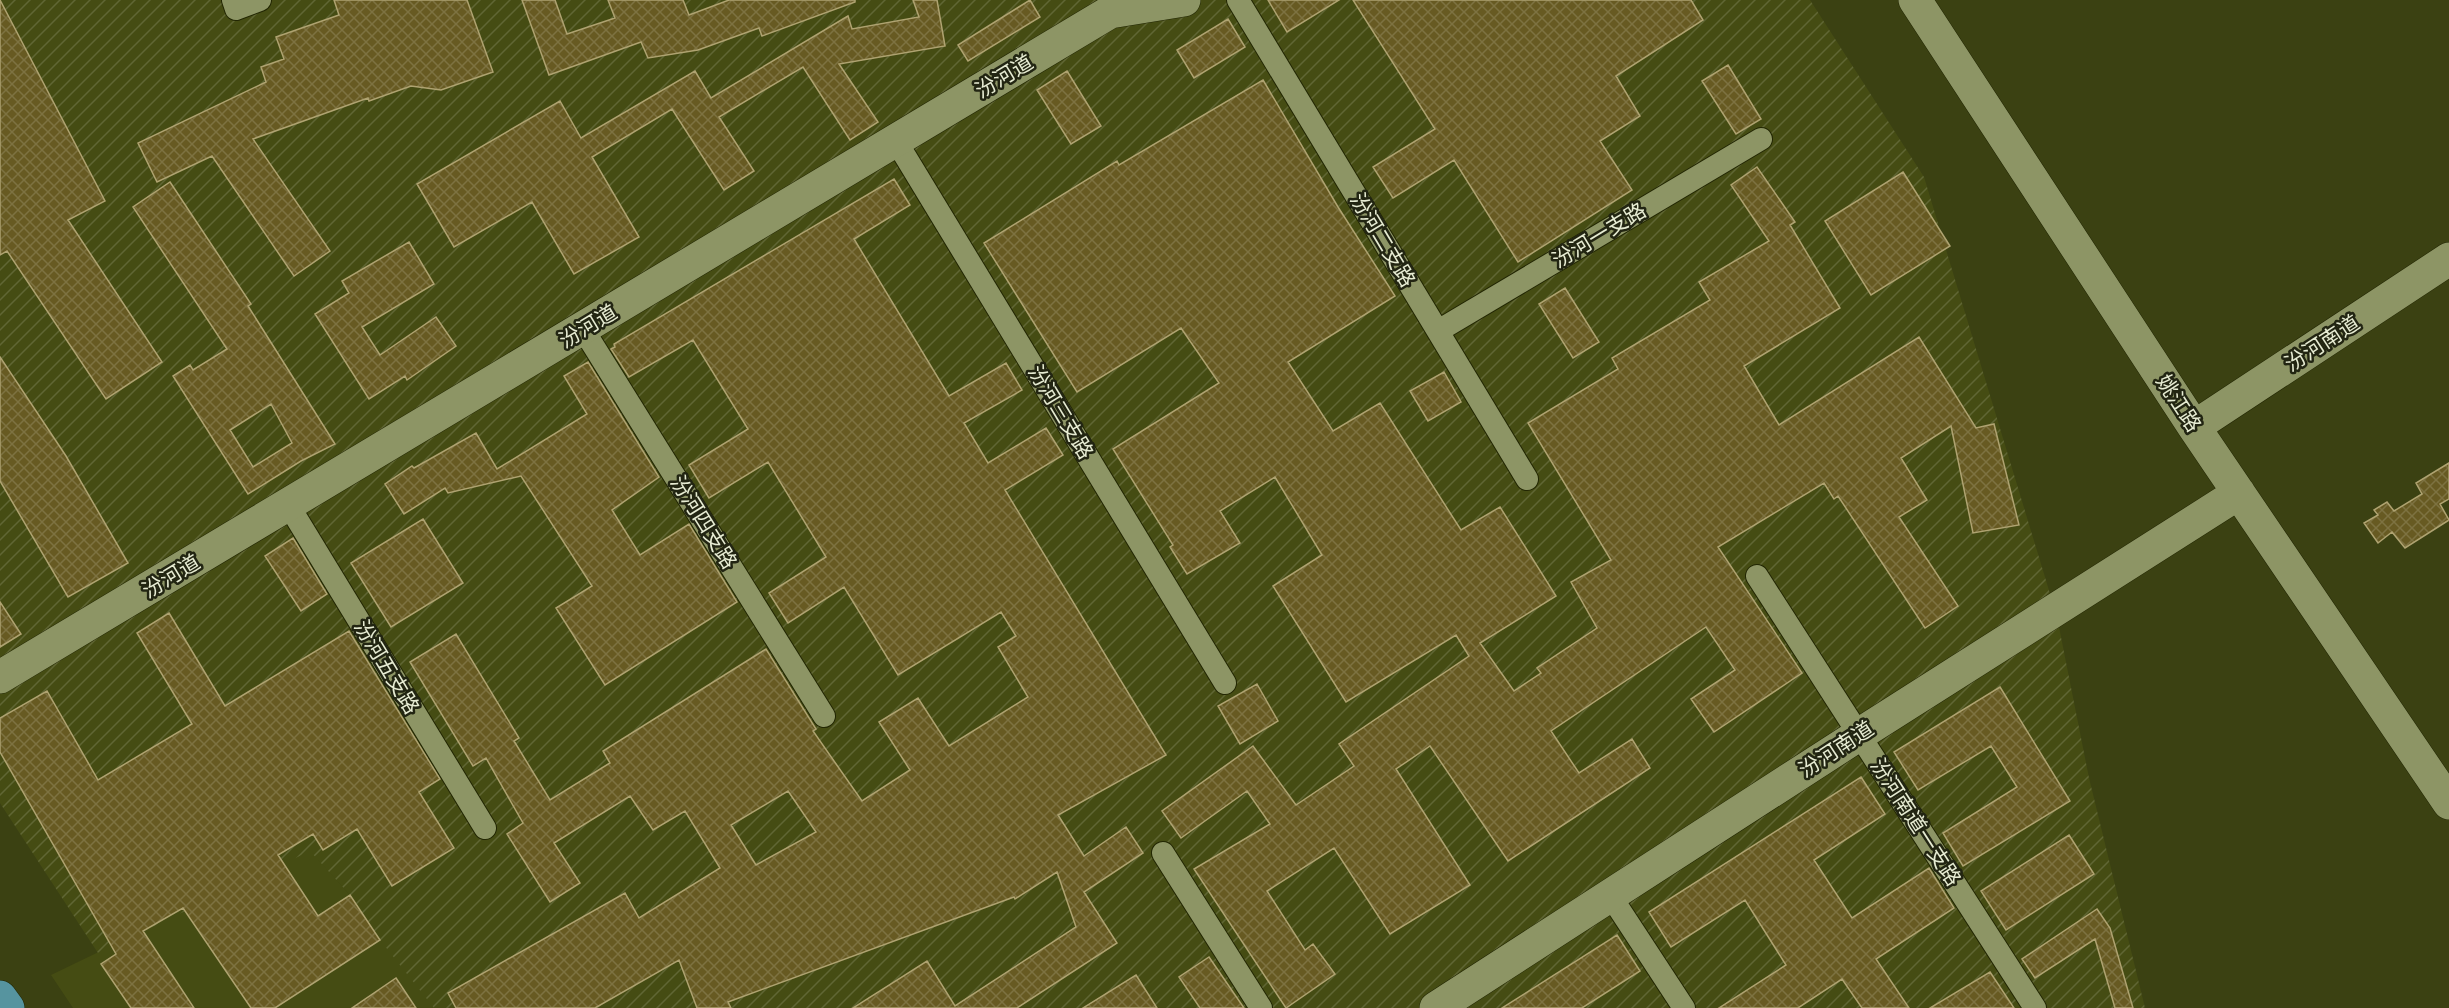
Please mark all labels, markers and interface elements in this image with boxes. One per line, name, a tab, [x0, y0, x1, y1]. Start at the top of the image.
street label: 汾河道	[971, 49, 1037, 103]
street label: 汾河二支路	[1345, 189, 1421, 291]
street label: 汾河一支路	[1548, 197, 1650, 273]
street label: 汾河道	[555, 299, 621, 353]
street label: 汾河南道	[2280, 310, 2364, 376]
street label: 汾河三支路	[1023, 361, 1099, 463]
street label: 姚江路	[2151, 370, 2207, 436]
street label: 汾河四支路	[666, 471, 742, 573]
street label: 汾河道	[138, 549, 204, 603]
street label: 汾河五支路	[349, 616, 425, 718]
street label: 汾河南道	[1794, 716, 1878, 782]
street label: 汾河南道一支路	[1865, 754, 1967, 890]

